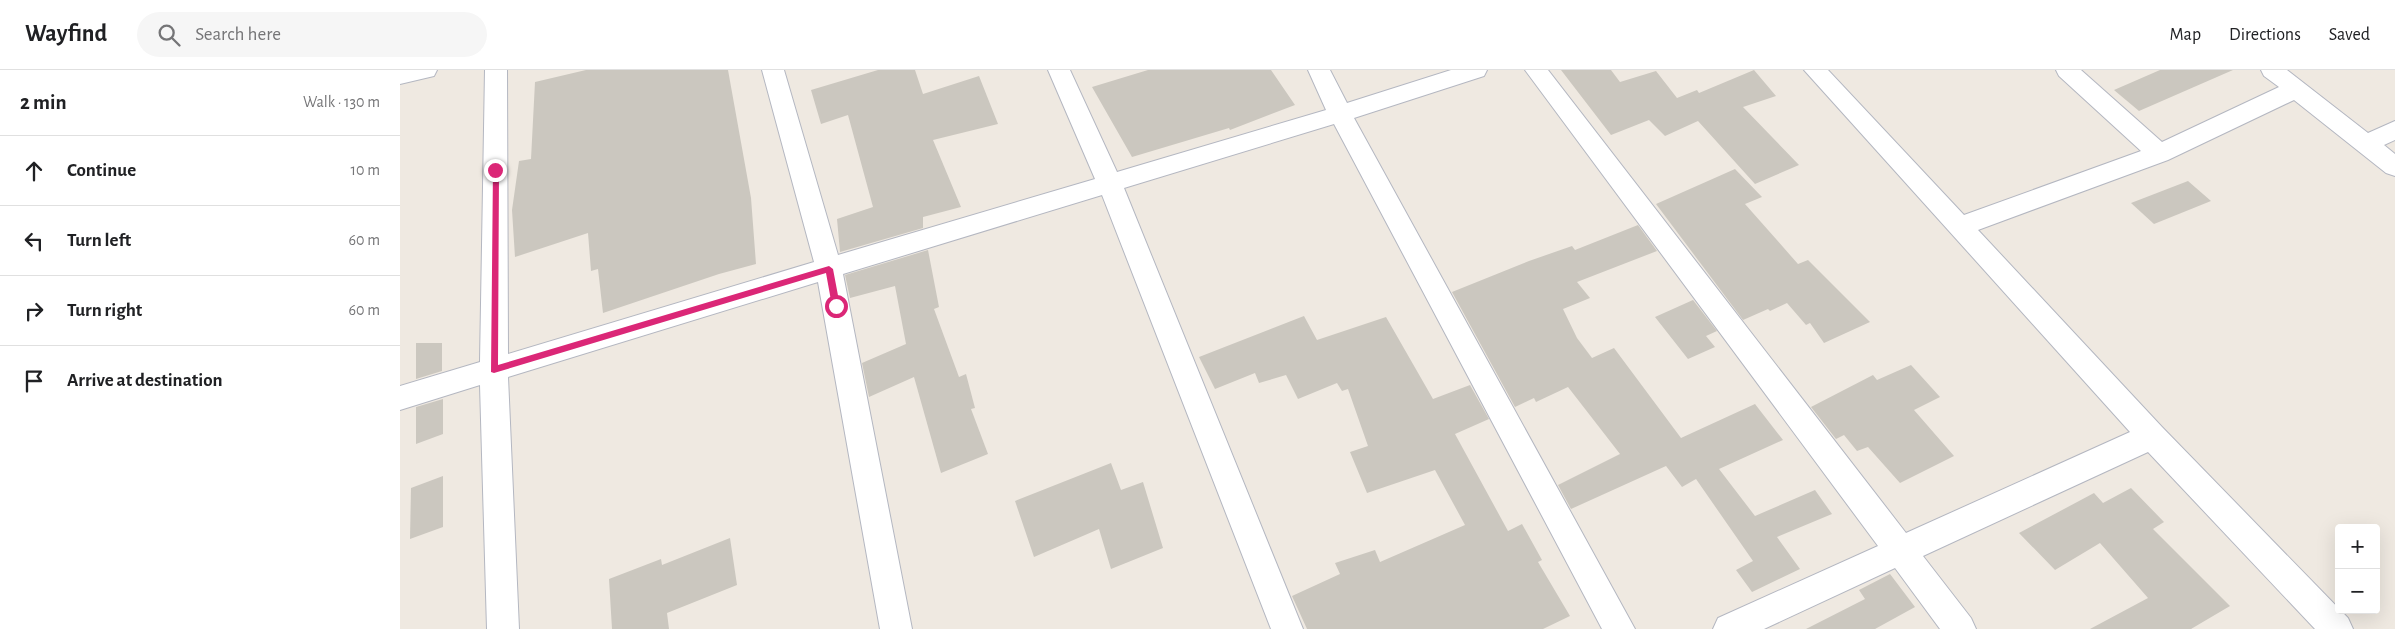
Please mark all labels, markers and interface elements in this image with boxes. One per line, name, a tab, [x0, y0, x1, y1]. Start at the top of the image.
search box	[137, 12, 487, 57]
icon: search	[155, 21, 183, 49]
text: Wayfind	[25, 22, 107, 46]
text: Search here	[195, 25, 281, 44]
text: Map	[2170, 26, 2201, 44]
text: Directions	[2229, 26, 2301, 44]
text: Saved	[2329, 26, 2370, 44]
text: 2 min	[20, 92, 67, 113]
text: Walk · 130 m	[303, 94, 380, 110]
icon: ahead	[20, 157, 48, 185]
route end	[484, 159, 507, 182]
text: Continue	[67, 161, 136, 180]
text: 10 m	[351, 162, 380, 178]
icon: left	[20, 227, 48, 255]
text: Turn left	[67, 231, 131, 250]
text: 60 m	[349, 232, 380, 248]
route start	[825, 295, 848, 318]
icon: right	[20, 297, 48, 325]
text: Turn right	[67, 301, 142, 320]
text: 60 m	[349, 302, 380, 318]
icon: arrive	[20, 367, 48, 395]
text: Arrive at destination	[67, 371, 223, 390]
map controls	[2335, 524, 2380, 614]
button: +	[2335, 524, 2380, 569]
button: −	[2335, 569, 2380, 614]

